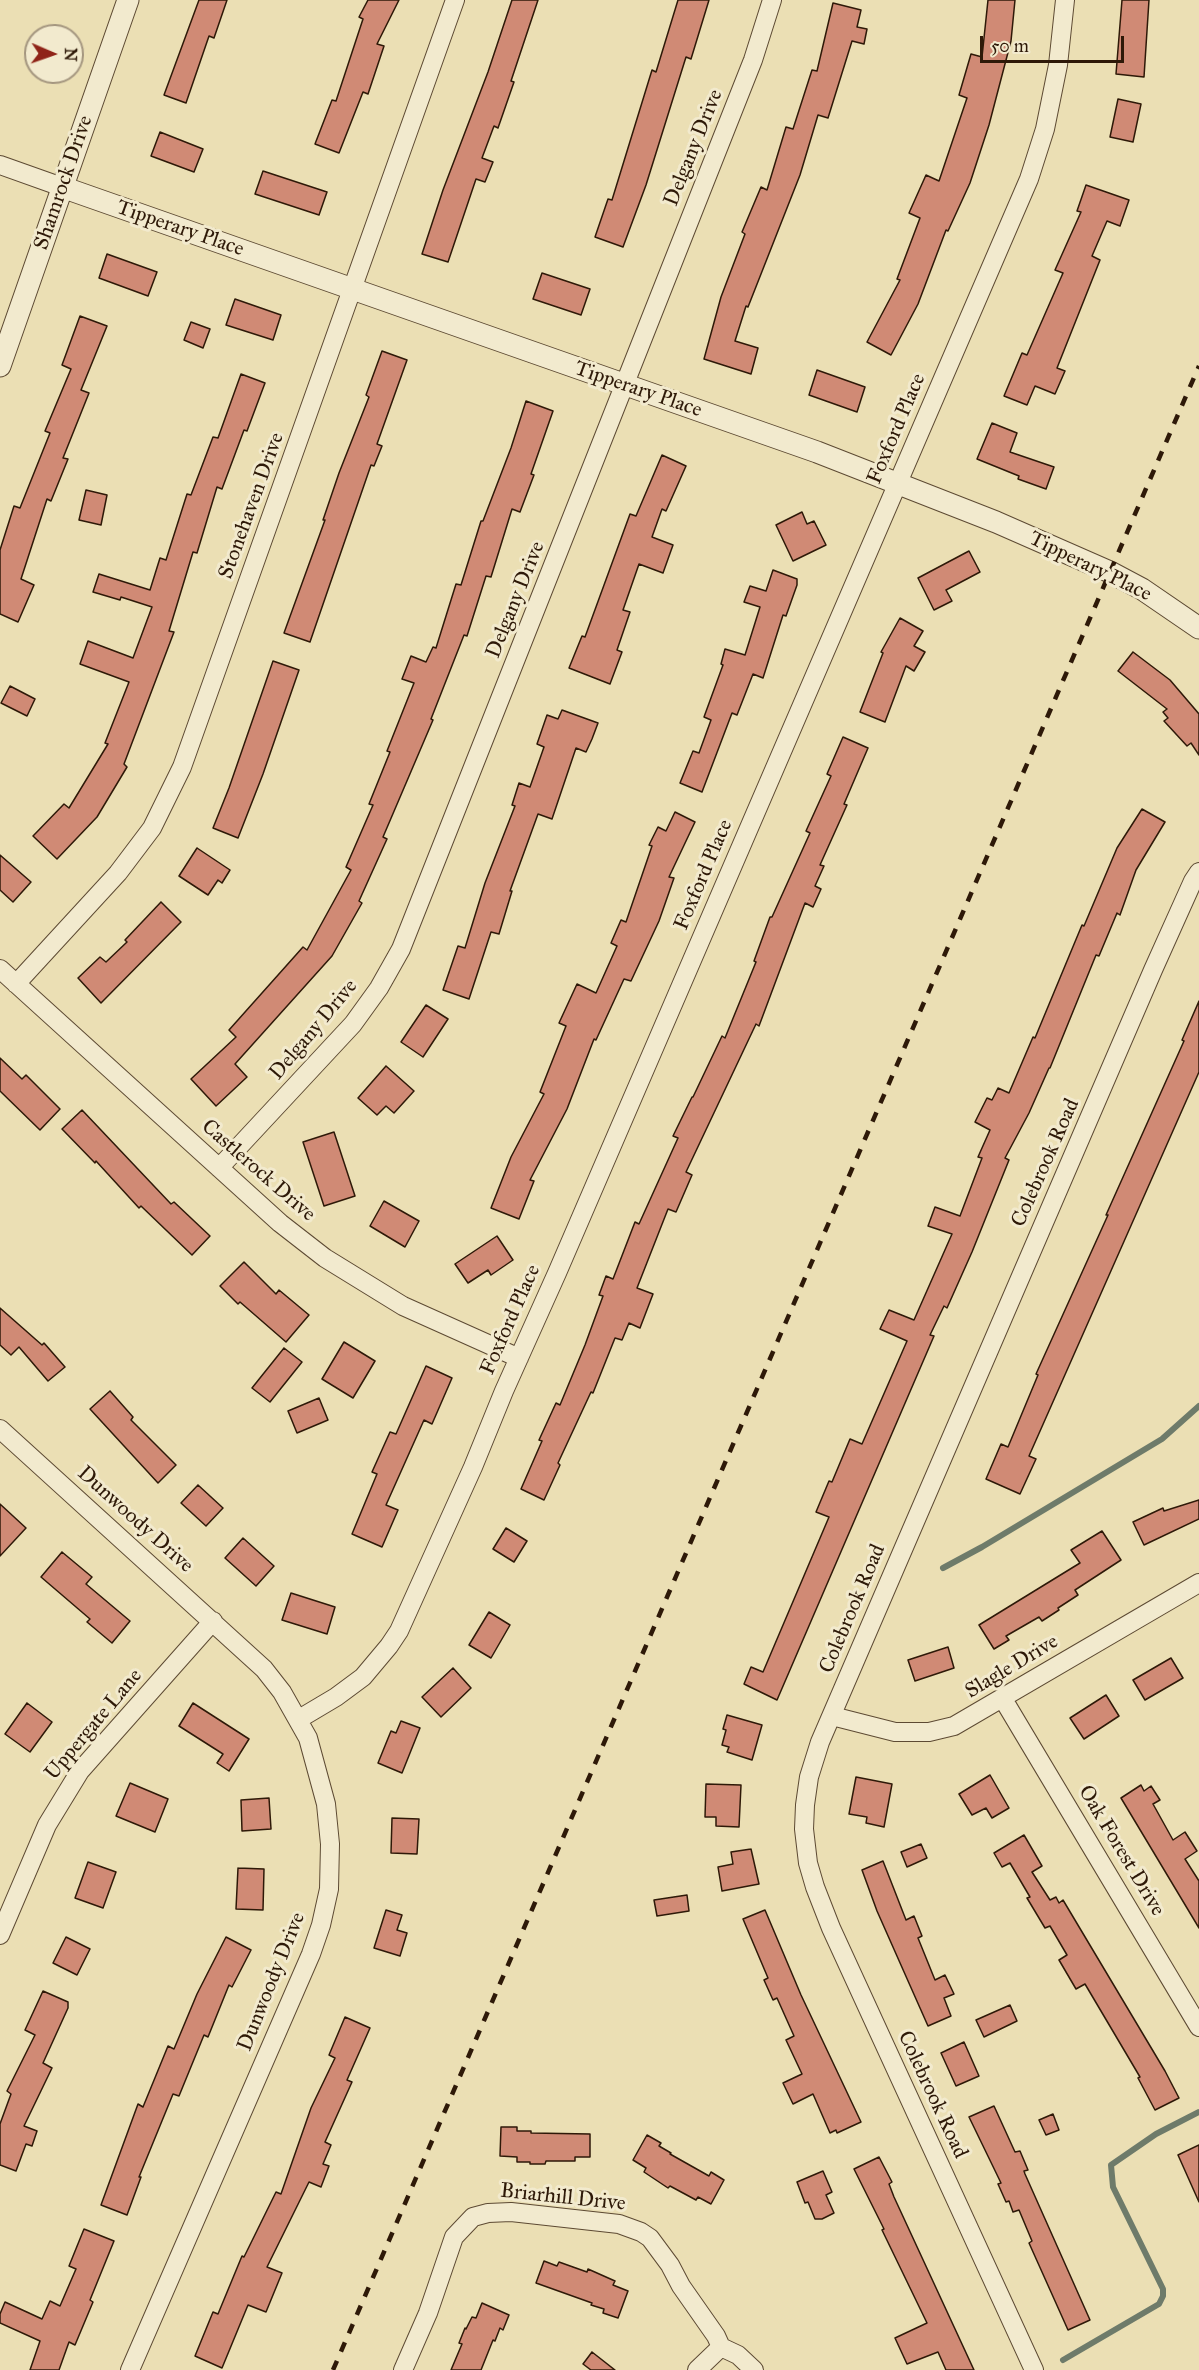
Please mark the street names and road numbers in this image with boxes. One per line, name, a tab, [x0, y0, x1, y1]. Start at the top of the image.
street label: Delgany Drive	[659, 86, 729, 210]
street label: Shamrock Drive	[29, 112, 99, 254]
street label: Tipperary Place	[113, 195, 247, 263]
street label: Tipperary Place	[571, 356, 705, 424]
street label: Foxford Place	[862, 370, 932, 488]
street label: Stonehaven Drive	[214, 429, 290, 583]
street label: Tipperary Place	[1025, 527, 1155, 607]
street label: Delgany Drive	[481, 538, 551, 662]
street label: Foxford Place	[669, 816, 739, 934]
street label: Delgany Drive	[265, 975, 363, 1085]
street label: Colebrook Road	[1007, 1095, 1085, 1231]
street label: Castlerock Drive	[196, 1115, 320, 1227]
street label: Foxford Place	[476, 1261, 546, 1379]
street label: Dunwoody Drive	[72, 1461, 198, 1579]
street label: Colebrook Road	[815, 1541, 891, 1677]
street label: Slagle Drive	[961, 1629, 1063, 1705]
street label: Uppergate Lane	[40, 1664, 148, 1786]
street label: Oak Forest Drive	[1072, 1781, 1170, 1921]
street label: Dunwoody Drive	[233, 1909, 311, 2055]
street label: Colebrook Road	[892, 2027, 972, 2163]
street label: Briarhill Drive	[499, 2179, 627, 2217]

